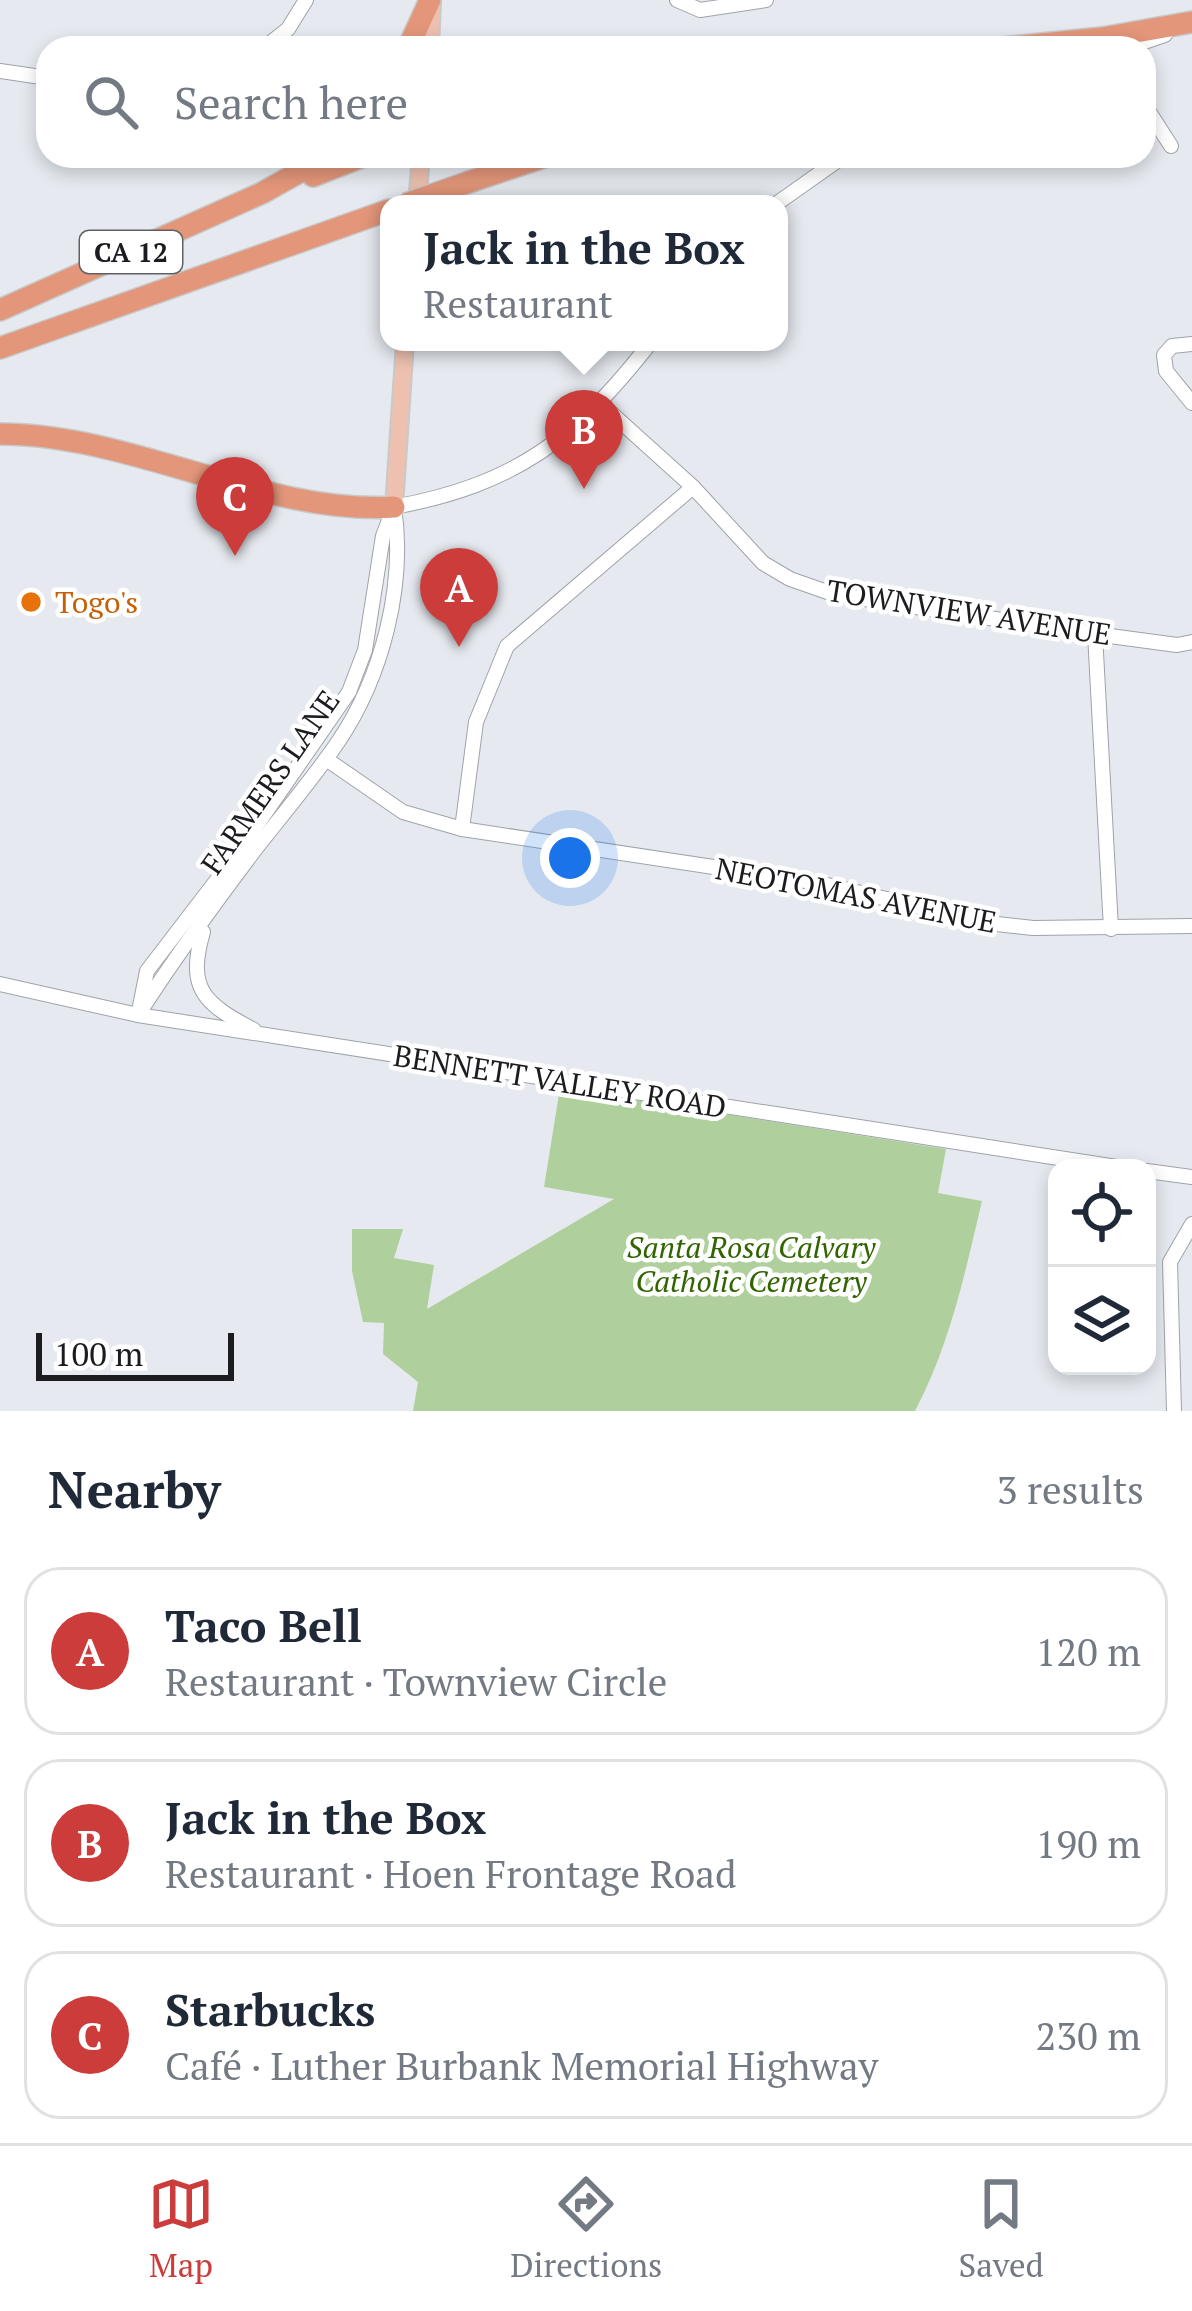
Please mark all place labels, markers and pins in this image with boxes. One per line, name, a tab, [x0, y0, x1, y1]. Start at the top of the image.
pin: B	[545, 390, 623, 489]
pin: C	[196, 457, 274, 556]
pin: A	[420, 548, 498, 647]
place label: Togo's	[55, 582, 138, 622]
marker: Togo's	[18, 589, 44, 615]

